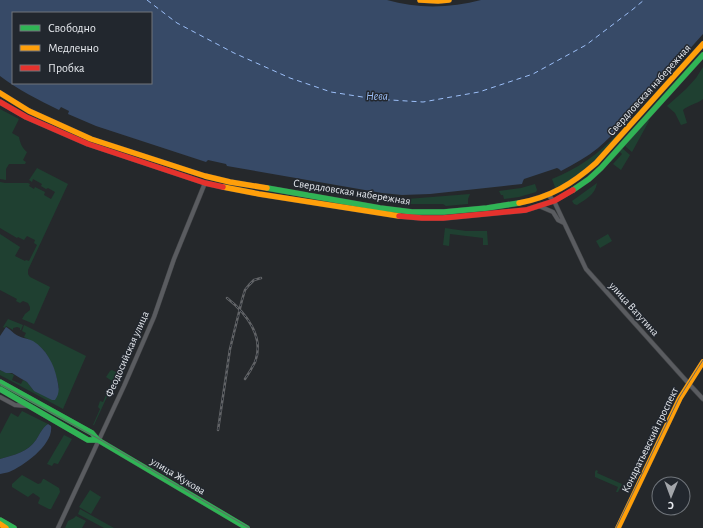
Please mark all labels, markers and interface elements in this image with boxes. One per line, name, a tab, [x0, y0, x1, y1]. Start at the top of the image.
legend	[12, 12, 152, 84]
text: Свободно	[48, 22, 96, 34]
text: Медленно	[48, 42, 99, 54]
street label: Свердловская набережная	[605, 42, 693, 138]
text: Пробка	[48, 62, 85, 74]
water label: Нева	[366, 90, 388, 102]
street label: Свердловская набережная	[293, 177, 411, 207]
street label: улица Ватутина	[606, 279, 661, 338]
street label: Феодосийская улица	[103, 310, 151, 398]
street label: Кондратьевский проспект	[620, 386, 680, 494]
street label: улица Жукова	[148, 455, 207, 497]
north arrow	[651, 476, 691, 516]
text: С	[668, 500, 674, 511]

